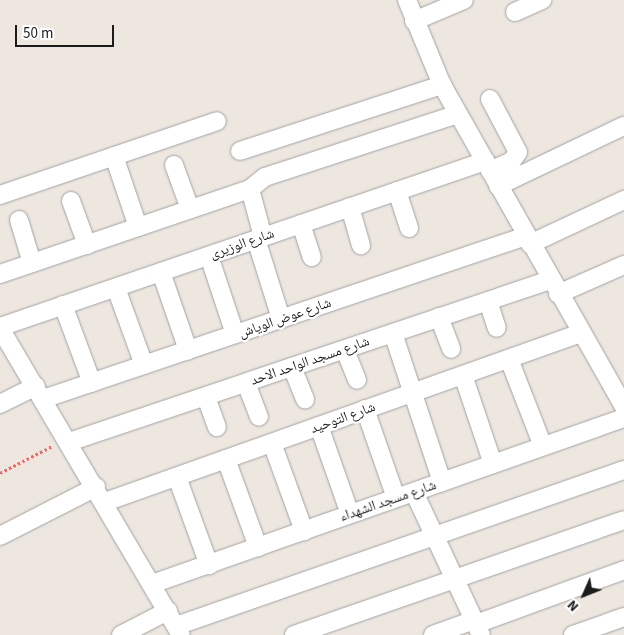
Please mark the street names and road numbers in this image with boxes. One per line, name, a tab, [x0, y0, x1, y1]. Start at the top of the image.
street label: شارع الوزيرى	[208, 225, 276, 263]
street label: شارع عوض الوياش	[237, 294, 333, 342]
street label: شارع مسجد الواحد الاحد	[248, 333, 372, 389]
street label: شارع التوحيد	[308, 398, 378, 438]
street label: شارع مسجد الشهداء	[338, 477, 438, 525]

